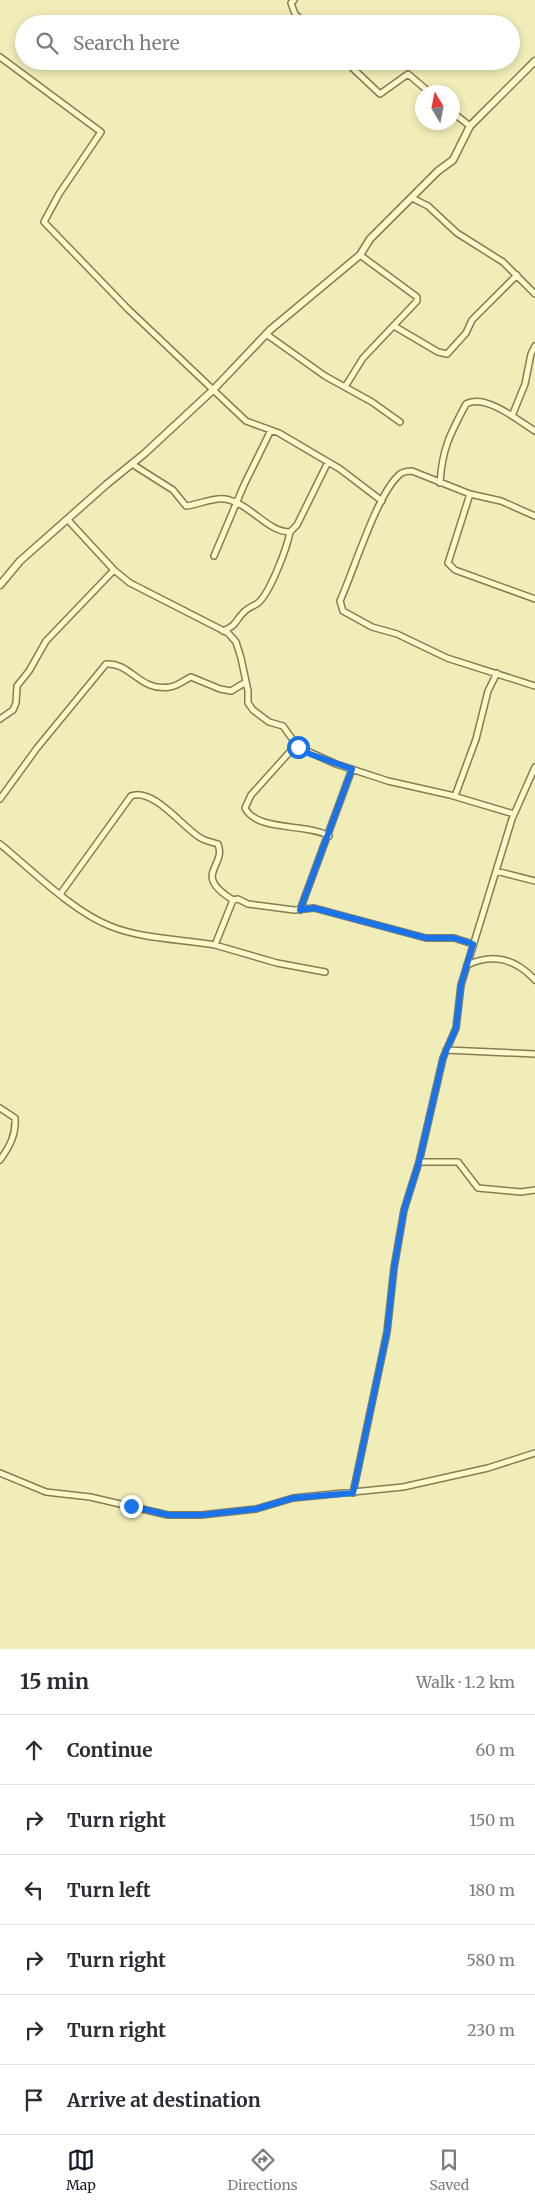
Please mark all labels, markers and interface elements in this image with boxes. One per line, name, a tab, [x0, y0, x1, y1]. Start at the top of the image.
search box	[15, 15, 520, 70]
icon: search	[33, 29, 61, 57]
text: Search here	[73, 31, 180, 55]
north arrow	[415, 85, 460, 130]
route start	[287, 736, 310, 759]
route end	[120, 1495, 143, 1518]
text: 15 min	[20, 1668, 89, 1695]
text: Walk · 1.2 km	[416, 1672, 515, 1692]
icon: ahead	[20, 1736, 48, 1764]
text: Continue	[67, 1738, 153, 1762]
text: 60 m	[475, 1740, 515, 1760]
icon: right	[20, 1806, 48, 1834]
text: Turn right	[67, 1808, 166, 1832]
text: 150 m	[469, 1810, 515, 1830]
icon: left	[20, 1876, 48, 1904]
text: Turn left	[67, 1878, 151, 1902]
text: 180 m	[469, 1880, 515, 1900]
icon: right	[20, 1946, 48, 1974]
text: Turn right	[67, 1948, 166, 1972]
text: 580 m	[467, 1950, 515, 1970]
icon: right	[20, 2016, 48, 2044]
text: Turn right	[67, 2018, 166, 2042]
text: 230 m	[467, 2020, 515, 2040]
icon: arrive	[20, 2086, 48, 2114]
text: Arrive at destination	[67, 2088, 261, 2112]
tab: Map	[66, 2146, 96, 2194]
tab: Directions	[228, 2146, 298, 2194]
tab: Saved	[429, 2146, 469, 2194]

